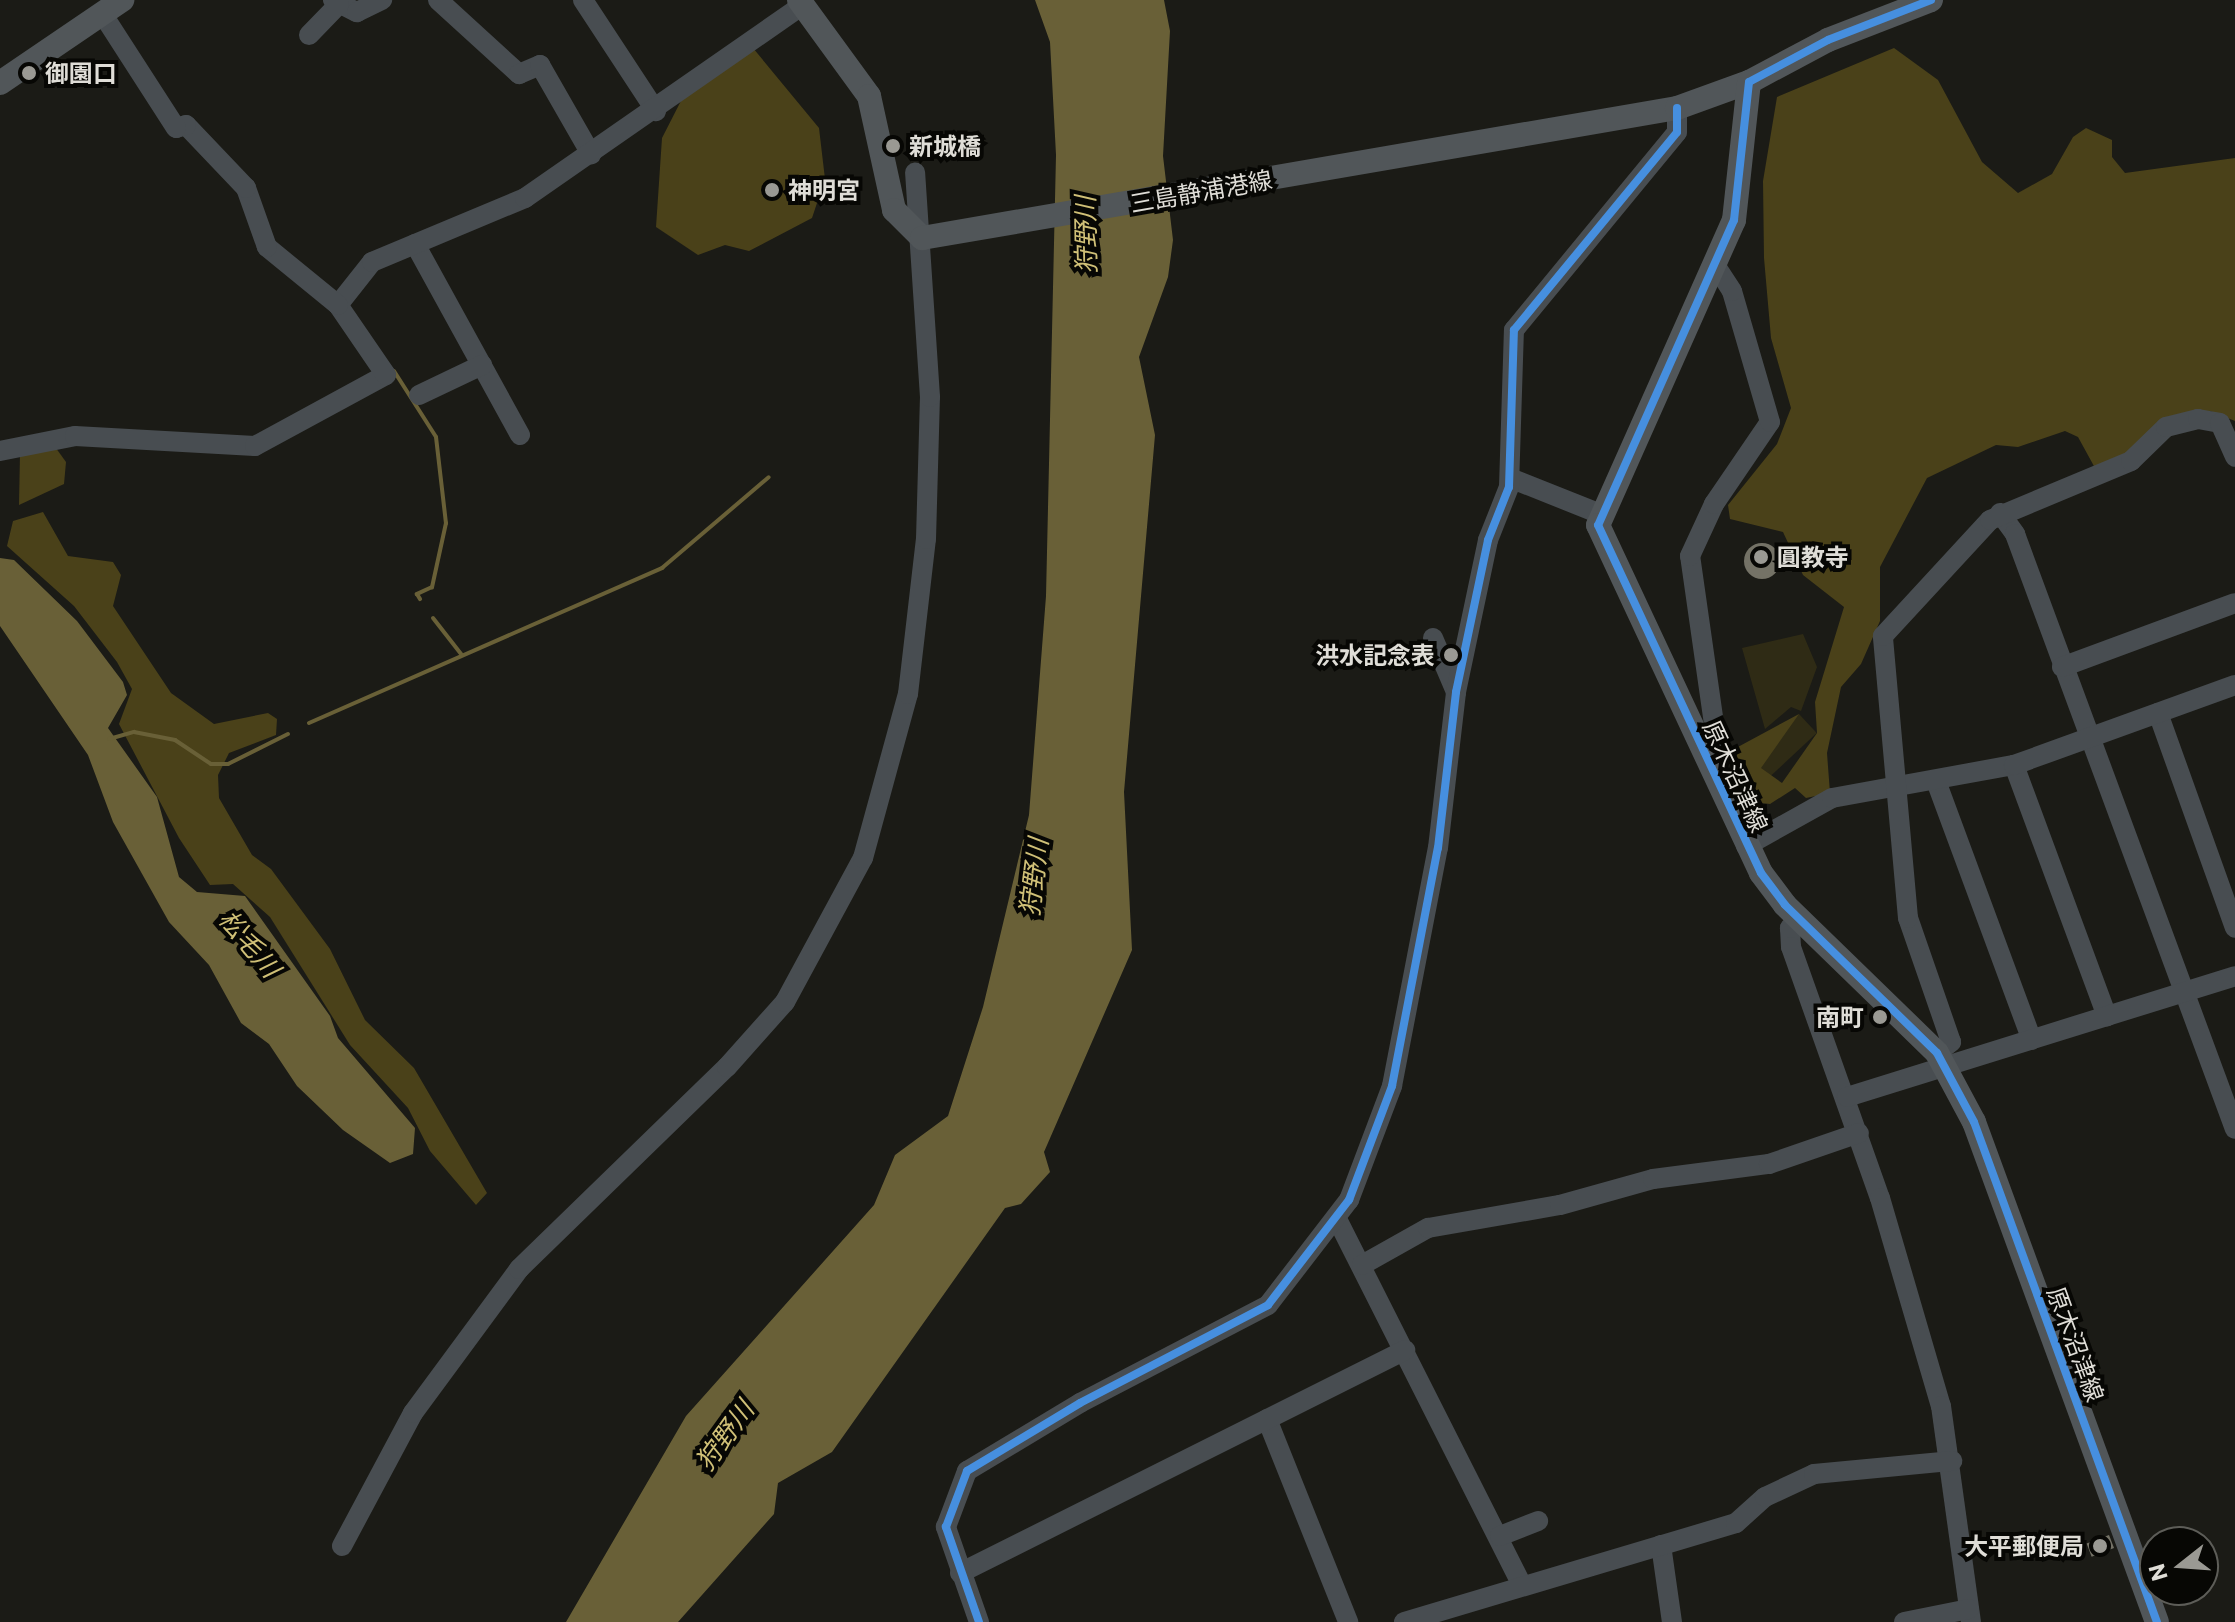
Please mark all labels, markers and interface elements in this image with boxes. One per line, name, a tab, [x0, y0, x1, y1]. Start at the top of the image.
place label: 御園口	[45, 59, 117, 87]
marker: 御園口	[20, 64, 38, 82]
place label: 新城橋	[909, 132, 981, 160]
marker: 新城橋	[884, 137, 902, 155]
street label: 三島静浦港線	[1128, 164, 1274, 218]
place label: 神明宮	[788, 176, 860, 204]
marker: 神明宮	[763, 181, 781, 199]
water label: 狩野川	[1069, 196, 1101, 274]
place label: 圓教寺	[1777, 543, 1849, 571]
marker: 圓教寺	[1752, 548, 1770, 566]
place label: 洪水記念表	[1315, 641, 1435, 669]
marker: 洪水記念表	[1442, 646, 1460, 664]
street label: 原木沼津線	[1698, 716, 1774, 836]
water label: 狩野川	[1013, 836, 1053, 918]
water label: 松毛川	[213, 903, 287, 983]
place label: 南町	[1816, 1003, 1864, 1031]
marker: 南町	[1871, 1008, 1889, 1026]
street label: 原木沼津線	[2042, 1283, 2110, 1405]
water label: 狩野川	[688, 1394, 760, 1476]
north arrow	[2139, 1526, 2219, 1606]
place label: 大平郵便局	[1964, 1532, 2084, 1560]
marker: 大平郵便局	[2091, 1537, 2109, 1555]
text: N	[2142, 1561, 2173, 1584]

